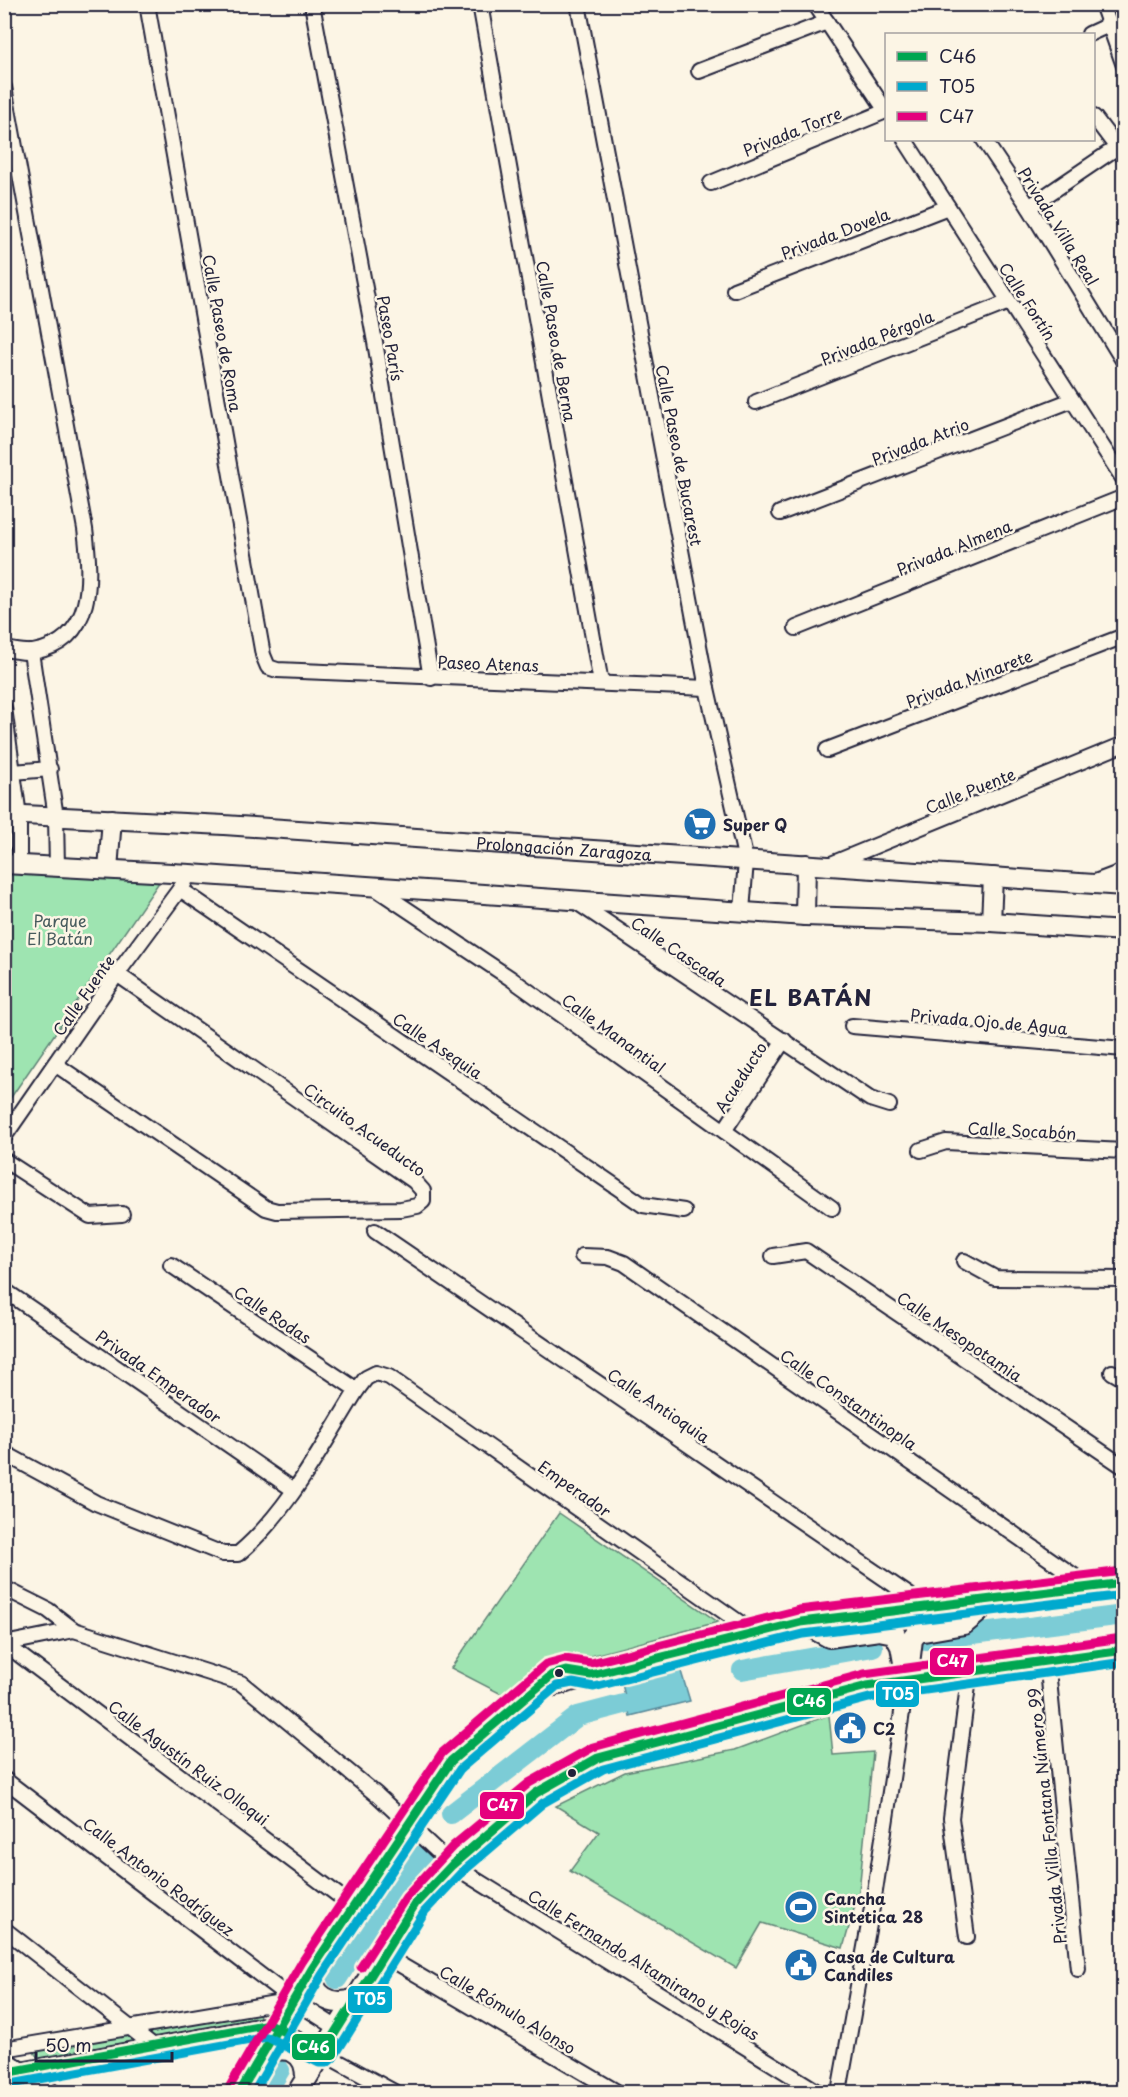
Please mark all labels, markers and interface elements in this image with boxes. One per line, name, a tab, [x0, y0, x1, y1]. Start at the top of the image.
legend	[885, 33, 1095, 141]
text: C46	[939, 42, 976, 69]
text: T05	[939, 72, 975, 99]
street label: Privada Torre	[739, 100, 845, 162]
text: C47	[939, 102, 974, 129]
street label: Privada Villa Real	[1013, 162, 1105, 290]
street label: Privada Dovela	[777, 201, 893, 265]
street label: Calle Paseo de Roma	[197, 252, 249, 414]
street label: Calle Fortín	[994, 257, 1062, 345]
street label: Calle Paseo de Berna	[531, 259, 583, 423]
street label: Paseo París	[372, 293, 410, 383]
street label: Privada Pérgola	[817, 303, 937, 371]
street label: Calle Paseo de Bucarest	[651, 362, 709, 548]
street label: Privada Atrio	[868, 411, 972, 471]
street label: Privada Almena	[893, 513, 1015, 581]
street label: Privada Minarete	[902, 643, 1036, 713]
street label: Paseo Atenas	[437, 649, 539, 677]
street label: Calle Puente	[921, 761, 1019, 819]
supermarket icon: Super Q	[682, 806, 718, 842]
place label: Super Q	[723, 812, 787, 836]
street label: Prolongación Zaragoza	[475, 830, 652, 866]
park label: Parque El Batán	[27, 908, 93, 950]
street label: Calle Cascada	[626, 910, 732, 992]
street label: Calle Fuente	[46, 950, 120, 1040]
district label: EL BATÁN	[749, 980, 873, 1013]
street label: Calle Manantial	[557, 987, 671, 1079]
street label: Privada Ojo de Agua	[909, 1002, 1069, 1040]
street label: Calle Asequia	[388, 1006, 488, 1084]
street label: Acueducto	[708, 1037, 772, 1117]
street label: Circuito Acueducto	[299, 1076, 431, 1182]
street label: Calle Socabón	[967, 1115, 1077, 1145]
street label: Calle Rodas	[229, 1279, 317, 1349]
street label: Calle Mesopotamia	[892, 1285, 1028, 1387]
street label: Privada Emperador	[91, 1324, 227, 1429]
street label: Calle Constantinopla	[776, 1343, 922, 1455]
street label: Calle Antioquia	[603, 1362, 715, 1448]
street label: Emperador	[534, 1454, 617, 1522]
line badge: C47	[929, 1647, 975, 1676]
text: C47	[936, 1648, 968, 1672]
unlabelled marker	[553, 1667, 565, 1679]
line badge: T05	[875, 1680, 920, 1708]
text: T05	[882, 1681, 914, 1705]
line badge: C46	[786, 1687, 832, 1716]
street label: Privada Villa Fontana Número 99	[1021, 1687, 1071, 1945]
text: C46	[792, 1688, 826, 1712]
street label: Calle Agustín Ruiz Olloqui	[104, 1694, 274, 1830]
public building icon: C2	[832, 1710, 868, 1746]
place label: C2	[873, 1716, 896, 1740]
unlabelled marker	[566, 1767, 578, 1779]
line badge: C47	[479, 1791, 525, 1820]
text: C47	[486, 1792, 518, 1816]
street label: Calle Antonio Rodríguez	[78, 1811, 240, 1941]
street label: Calle Fernando Altamirano y Rojas	[524, 1883, 764, 2045]
place label: Cancha Sintetica 28	[824, 1886, 923, 1928]
sports icon: Cancha Sintetica 28	[783, 1889, 819, 1925]
place label: Casa de Cultura Candiles	[824, 1944, 955, 1986]
public building icon: Casa de Cultura Candiles	[783, 1947, 819, 1983]
street label: Calle Rómulo Alonso	[435, 1959, 581, 2059]
line badge: T05	[347, 1985, 393, 2014]
text: T05	[354, 1986, 386, 2010]
scale bar	[36, 2025, 172, 2063]
text: 50 m	[45, 2031, 92, 2058]
line badge: C46	[291, 2033, 336, 2061]
text: C46	[296, 2034, 330, 2058]

